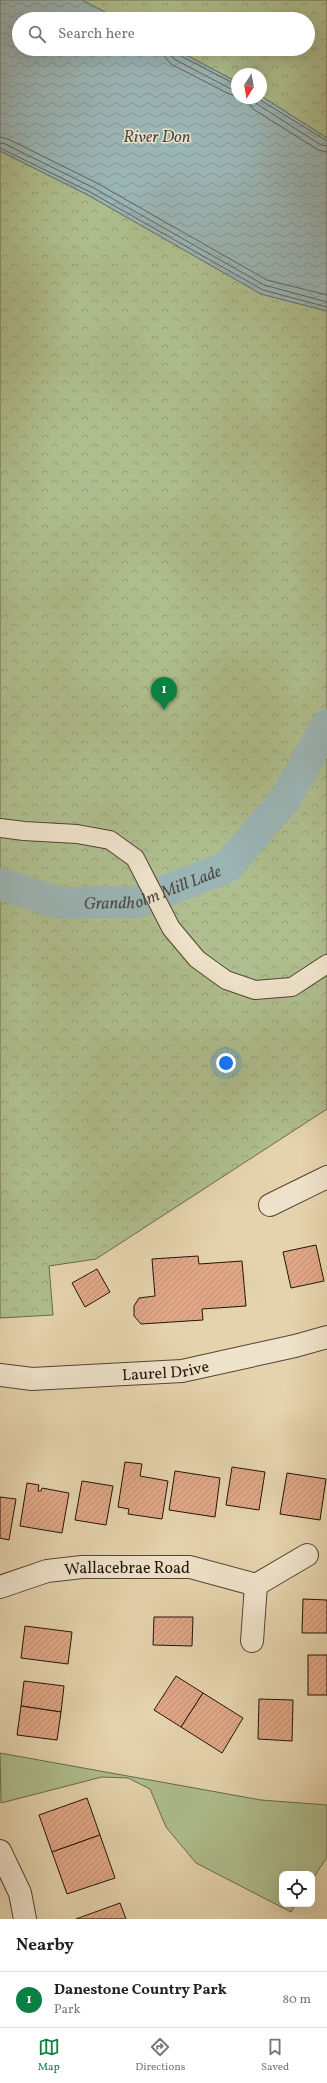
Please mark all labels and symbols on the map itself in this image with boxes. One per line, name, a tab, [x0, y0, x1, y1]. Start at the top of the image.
north arrow	[231, 68, 267, 104]
water label: River Don	[123, 126, 191, 149]
pin: 1	[151, 677, 177, 710]
water label: Grandholm Mill Lade	[84, 860, 226, 916]
your location	[216, 1053, 236, 1073]
street label: Laurel Drive	[121, 1356, 211, 1387]
street label: Wallacebrae Road	[63, 1558, 190, 1582]

